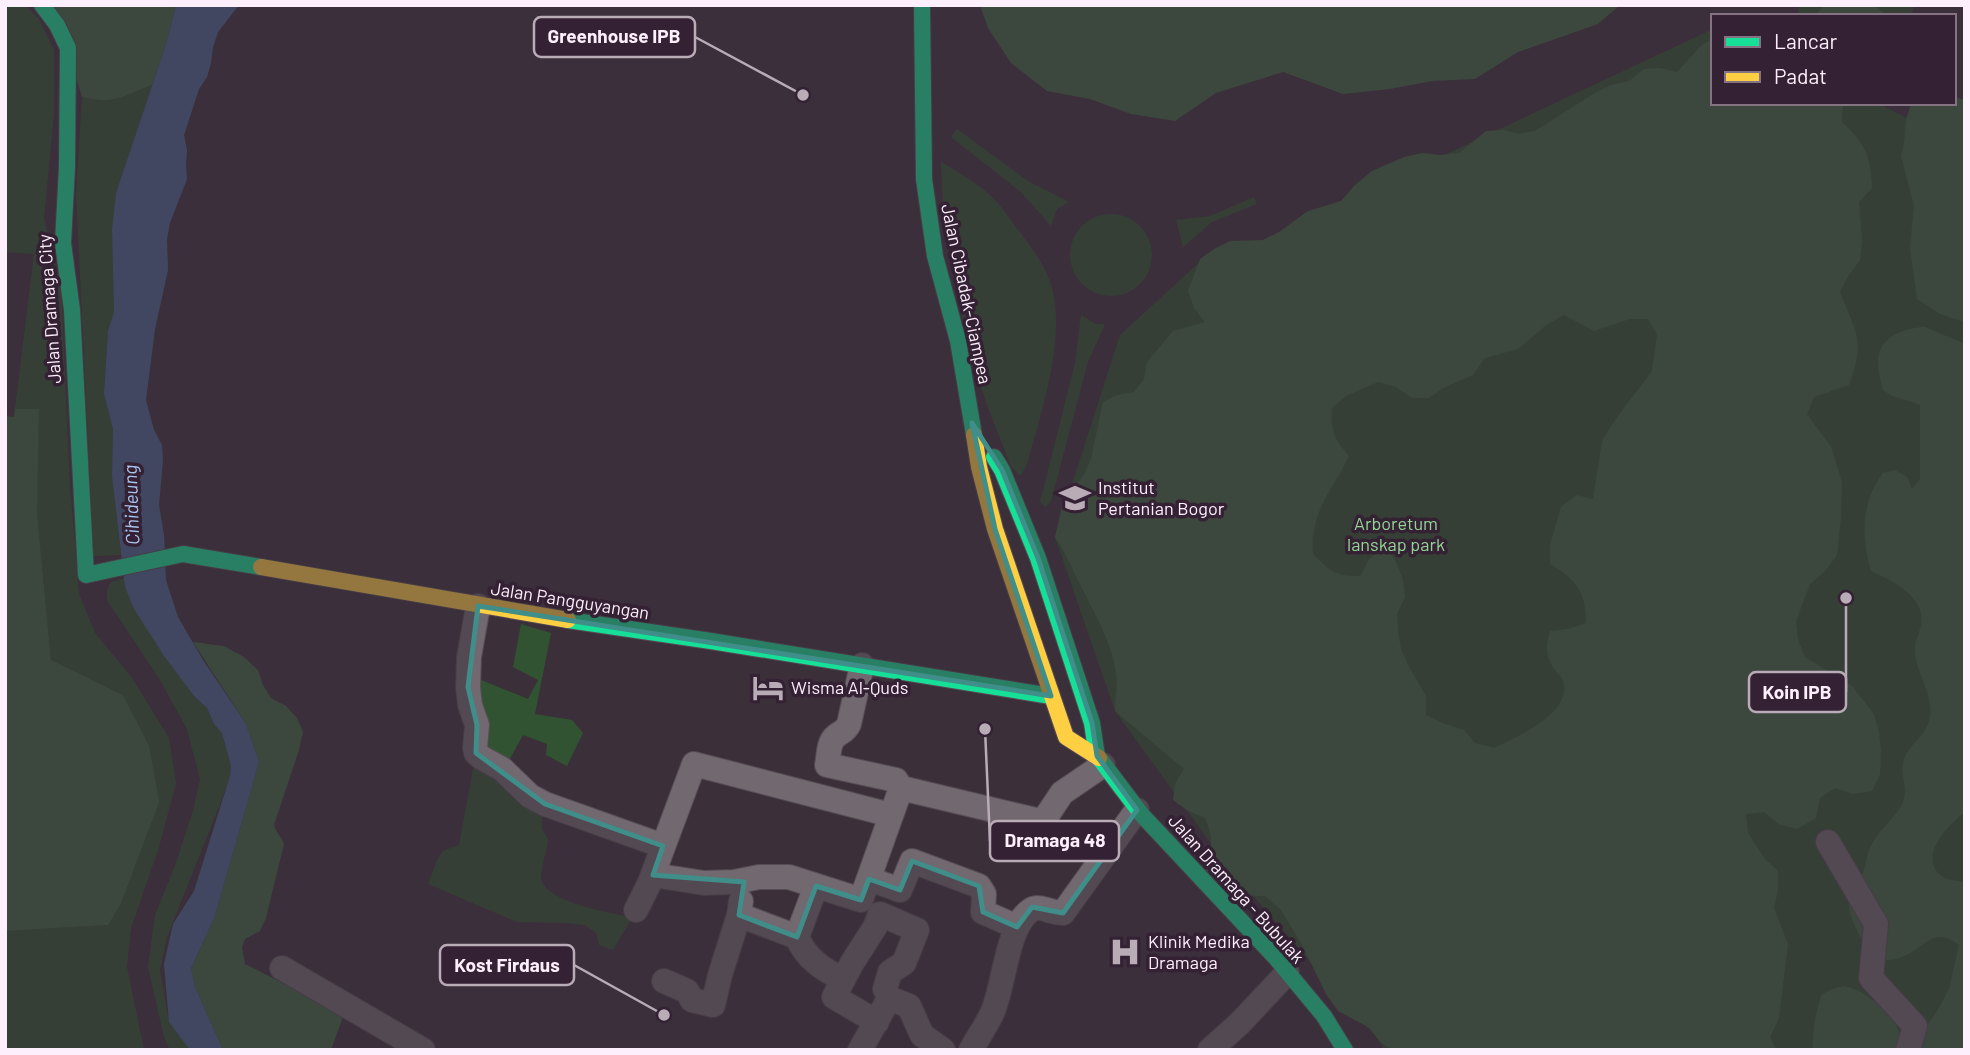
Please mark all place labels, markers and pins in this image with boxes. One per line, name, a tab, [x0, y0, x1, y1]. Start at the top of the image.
callout: Greenhouse IPB	[534, 17, 695, 57]
place label: Institut Pertanian Bogor	[1098, 476, 1225, 519]
school or university icon: Institut Pertanian Bogor	[1058, 481, 1092, 515]
hotel icon: Wisma Al-Quds	[751, 671, 785, 705]
callout: Koin IPB	[1749, 672, 1846, 712]
place label: Wisma Al-Quds	[791, 676, 908, 698]
callout: Dramaga 48	[990, 821, 1119, 861]
place label: Klinik Medika Dramaga	[1148, 930, 1250, 973]
hospital icon: Klinik Medika Dramaga	[1108, 935, 1142, 969]
callout: Kost Firdaus	[440, 945, 574, 985]

